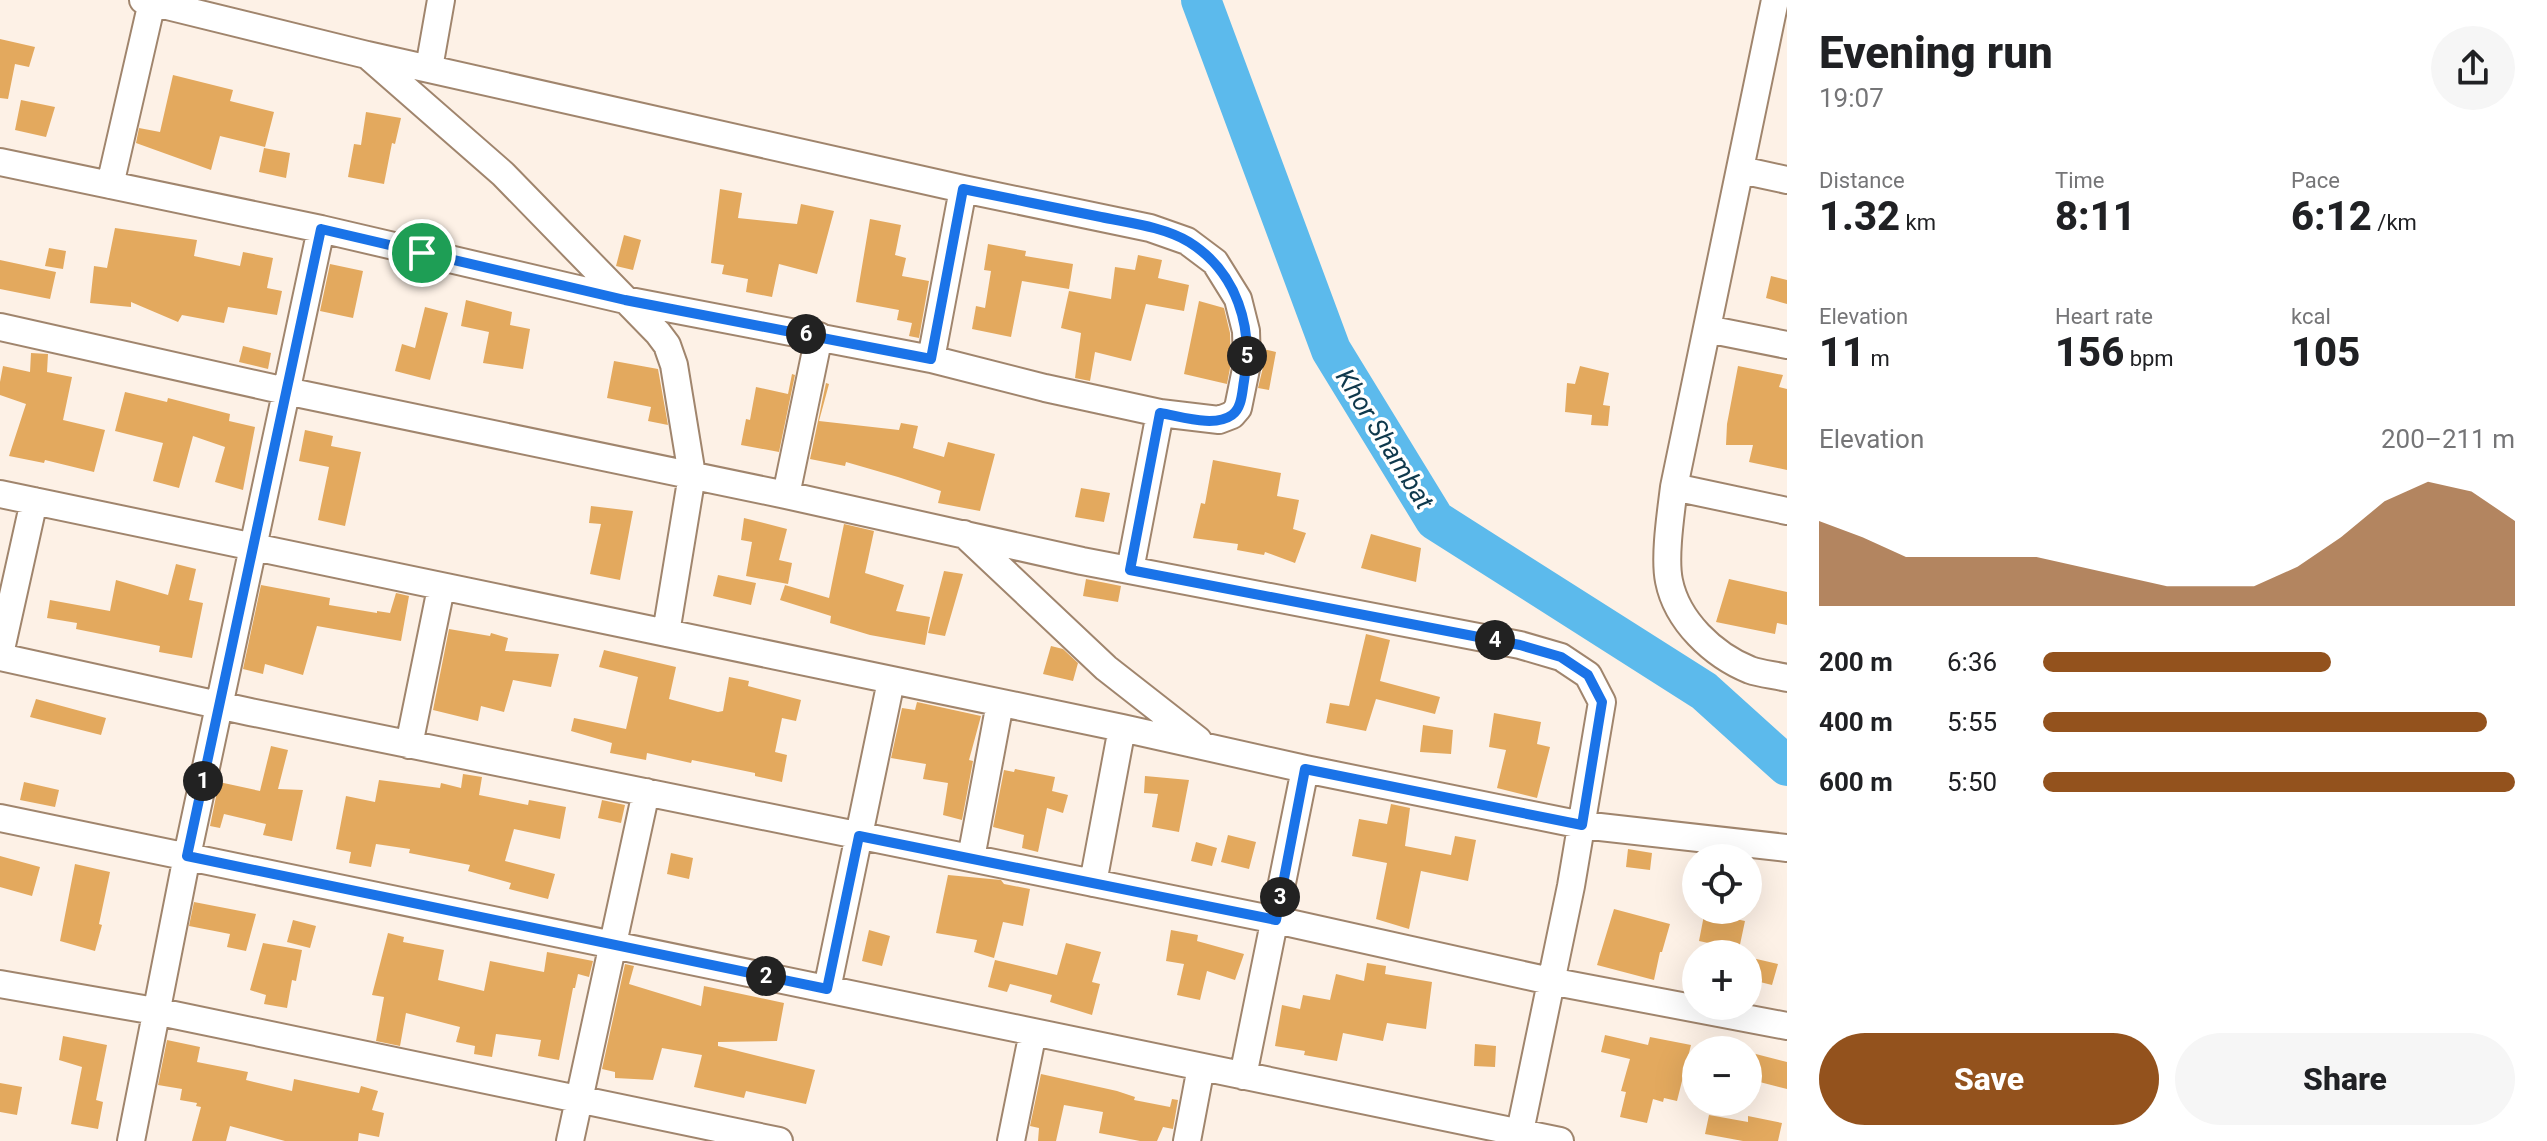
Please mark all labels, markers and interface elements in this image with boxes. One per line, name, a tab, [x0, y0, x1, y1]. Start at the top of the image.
button: share	[2431, 26, 2515, 110]
text: Evening run	[1819, 27, 2053, 79]
text: 19:07	[1819, 83, 1884, 113]
text: Distance	[1819, 168, 1905, 193]
text: Time	[2055, 168, 2104, 193]
text: Pace	[2291, 168, 2340, 193]
text: 1.32	[1819, 193, 1900, 240]
text: 8:11	[2055, 193, 2136, 240]
text: 6:12	[2291, 193, 2372, 240]
text: km	[1900, 210, 1936, 235]
text: /km	[2372, 210, 2417, 235]
pin	[388, 219, 456, 287]
icon: arrive	[400, 231, 444, 275]
text: Elevation	[1819, 304, 1908, 329]
text: Heart rate	[2055, 304, 2153, 329]
text: kcal	[2291, 304, 2331, 329]
pin: 6	[786, 314, 826, 354]
text: 6	[800, 321, 812, 346]
text: 11	[1819, 329, 1865, 376]
text: 156	[2055, 329, 2124, 376]
text: 105	[2291, 329, 2360, 376]
pin: 5	[1227, 336, 1267, 376]
text: 5	[1241, 343, 1253, 368]
text: m	[1865, 346, 1890, 371]
text: bpm	[2124, 346, 2174, 371]
water label: Khor Shambat	[1330, 363, 1440, 515]
text: Elevation	[1819, 424, 1924, 454]
text: 200–211 m	[2381, 424, 2515, 454]
pin: 4	[1475, 620, 1515, 660]
text: 4	[1489, 627, 1501, 652]
text: 200 m	[1819, 647, 1893, 677]
text: 6:36	[1947, 647, 1997, 677]
text: 400 m	[1819, 707, 1893, 737]
text: 5:55	[1947, 707, 1997, 737]
pin: 1	[183, 761, 223, 801]
text: 600 m	[1819, 767, 1893, 797]
text: 5:50	[1947, 767, 1997, 797]
text: 1	[197, 768, 209, 793]
map controls	[1682, 844, 1762, 1116]
button: locate	[1682, 844, 1762, 924]
pin: 3	[1260, 877, 1300, 917]
text: 3	[1274, 884, 1286, 909]
button: +	[1682, 940, 1762, 1020]
pin: 2	[746, 956, 786, 996]
text: 2	[760, 963, 772, 988]
button: Save	[1819, 1033, 2159, 1125]
button: Share	[2175, 1033, 2515, 1125]
button: −	[1682, 1036, 1762, 1116]

